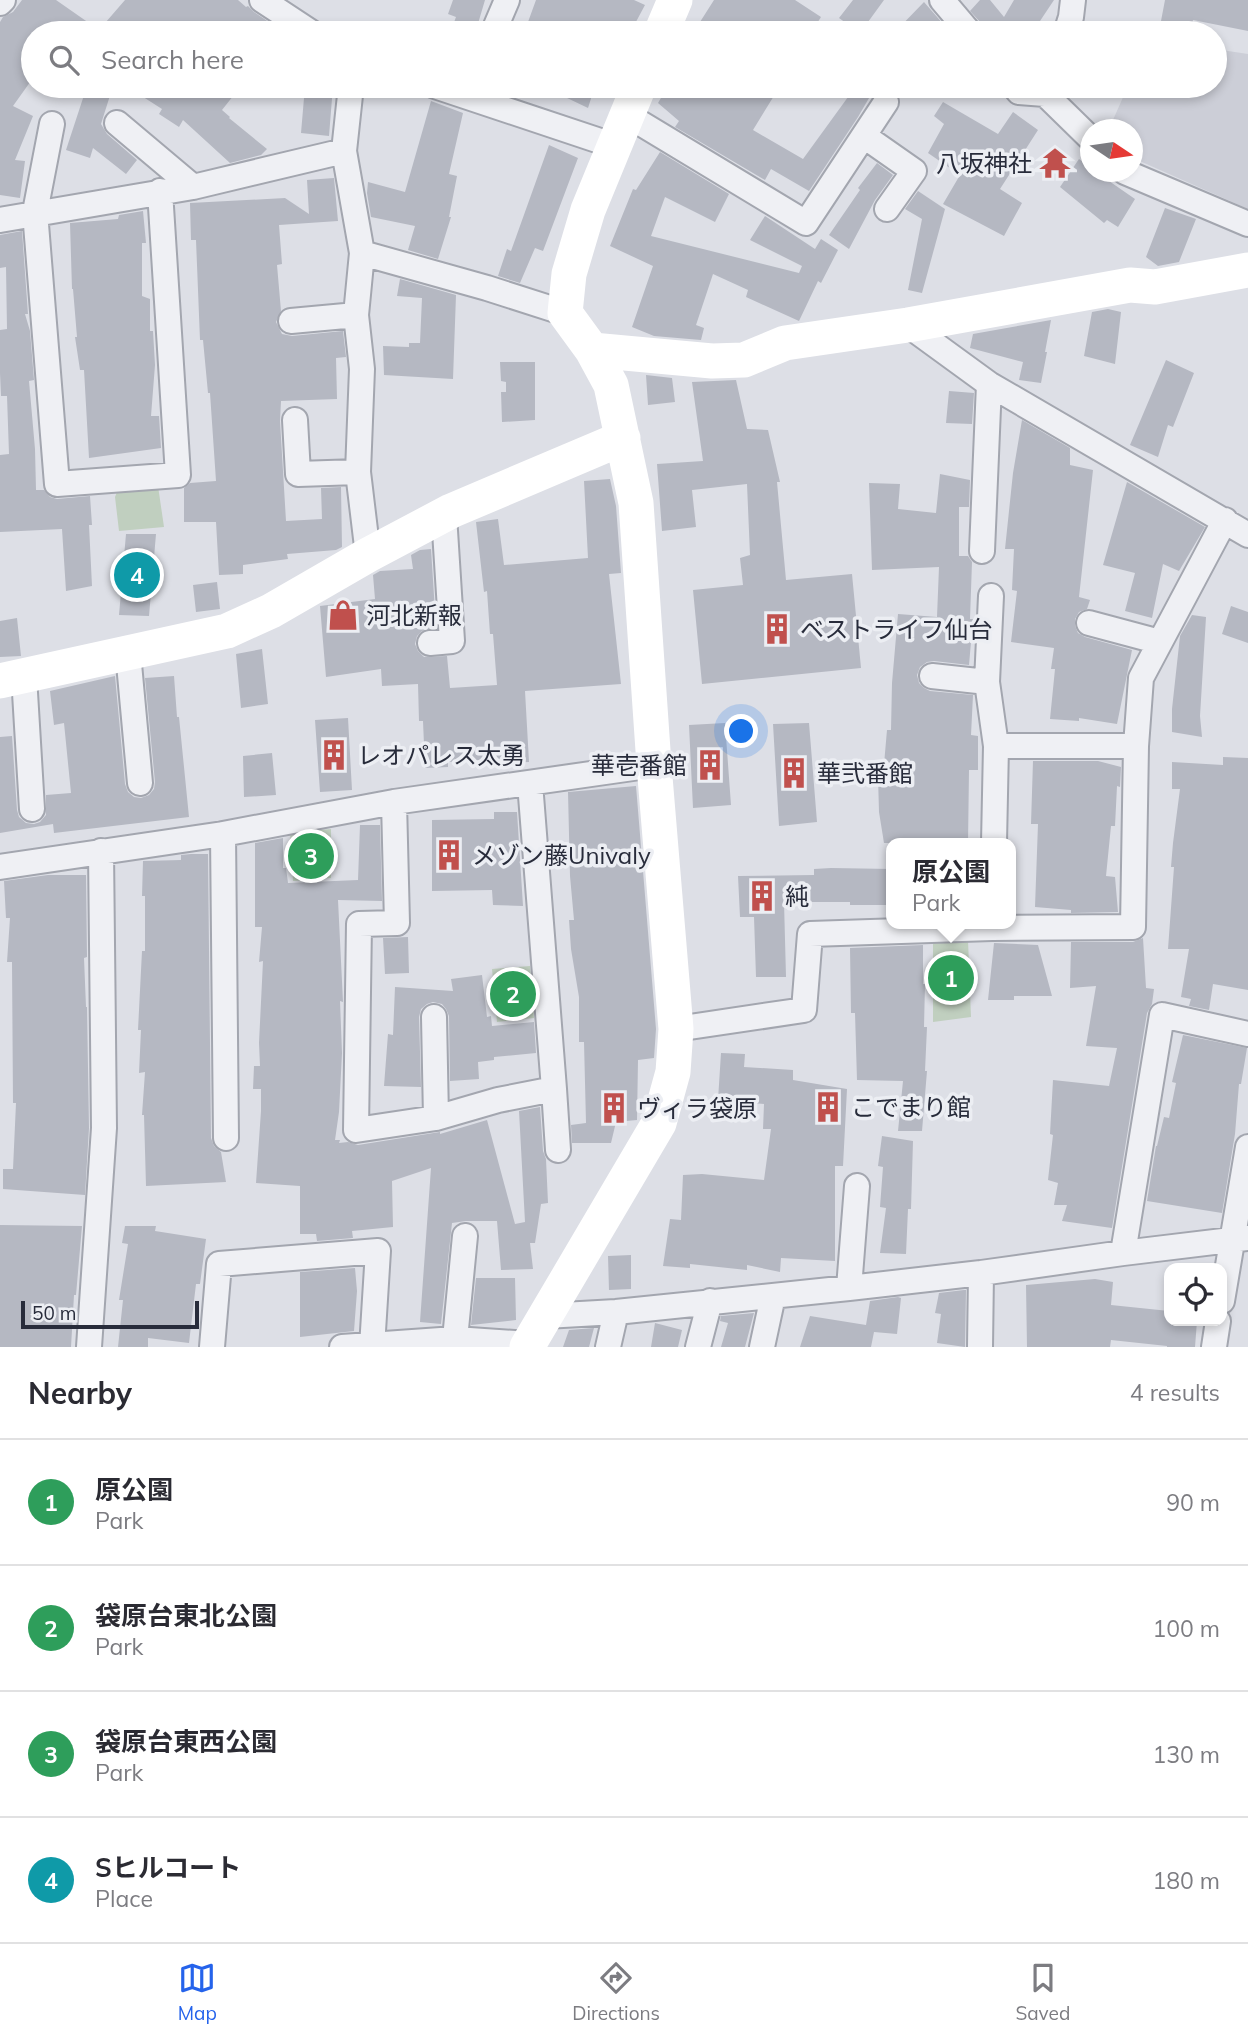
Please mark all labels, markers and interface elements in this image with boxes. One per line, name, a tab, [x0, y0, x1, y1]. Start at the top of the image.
search box	[21, 21, 1227, 98]
icon: search	[45, 41, 83, 79]
text: Search here	[101, 43, 244, 76]
north arrow	[1080, 119, 1143, 182]
temple icon: 八坂神社	[1038, 146, 1072, 180]
place label: 八坂神社	[936, 148, 1032, 178]
pin: 4	[114, 549, 160, 601]
shop icon: 河北新報	[326, 598, 360, 632]
place label: 河北新報	[366, 600, 462, 630]
building icon: ベストライフ仙台	[760, 612, 794, 646]
place label: ベストライフ仙台	[800, 614, 992, 644]
your location	[724, 714, 758, 748]
building icon: レオパレス太勇	[317, 738, 351, 772]
place label: レオパレス太勇	[357, 740, 525, 770]
building icon: 華壱番館	[693, 748, 727, 782]
place label: 華壱番館	[591, 750, 687, 780]
building icon: 華弐番館	[777, 756, 811, 790]
place label: 華弐番館	[817, 758, 913, 788]
pin: 3	[288, 830, 334, 882]
building icon: メゾン藤Univaly	[432, 838, 466, 872]
popup	[886, 838, 1016, 929]
place label: メゾン藤Univaly	[472, 840, 651, 870]
text: 原公園	[912, 855, 990, 888]
building icon: 純	[745, 879, 779, 913]
place label: 純	[785, 881, 809, 911]
text: Park	[912, 888, 960, 917]
pin: 1	[928, 952, 974, 1004]
pin: 2	[490, 968, 536, 1020]
building icon: こでまり館	[811, 1090, 845, 1124]
building icon: ヴィラ袋原	[597, 1091, 631, 1125]
place label: こでまり館	[851, 1092, 971, 1122]
place label: ヴィラ袋原	[637, 1093, 757, 1123]
map controls	[1164, 1263, 1227, 1326]
button: locate	[1164, 1263, 1227, 1326]
scale bar	[21, 1298, 200, 1330]
text: 50 m	[32, 1301, 76, 1325]
text: Nearby	[28, 1374, 132, 1412]
text: 4 results	[1130, 1378, 1220, 1407]
text: 原公園	[95, 1473, 173, 1506]
text: 1	[44, 1488, 58, 1517]
text: 90 m	[1166, 1488, 1220, 1517]
text: Park	[95, 1506, 143, 1535]
text: 袋原台東北公園	[95, 1599, 277, 1632]
text: 2	[44, 1614, 58, 1643]
text: 100 m	[1152, 1614, 1220, 1643]
text: Park	[95, 1632, 143, 1661]
text: 袋原台東西公園	[95, 1725, 277, 1758]
text: 3	[44, 1740, 58, 1769]
text: 130 m	[1152, 1740, 1220, 1769]
text: Park	[95, 1758, 143, 1787]
text: Sヒルコート	[95, 1851, 241, 1884]
text: 4	[44, 1866, 58, 1895]
text: 180 m	[1152, 1866, 1220, 1895]
text: Place	[95, 1884, 153, 1913]
tab: Map	[178, 1959, 217, 2025]
tab: Directions	[572, 1959, 660, 2025]
tab: Saved	[1015, 1959, 1070, 2025]

